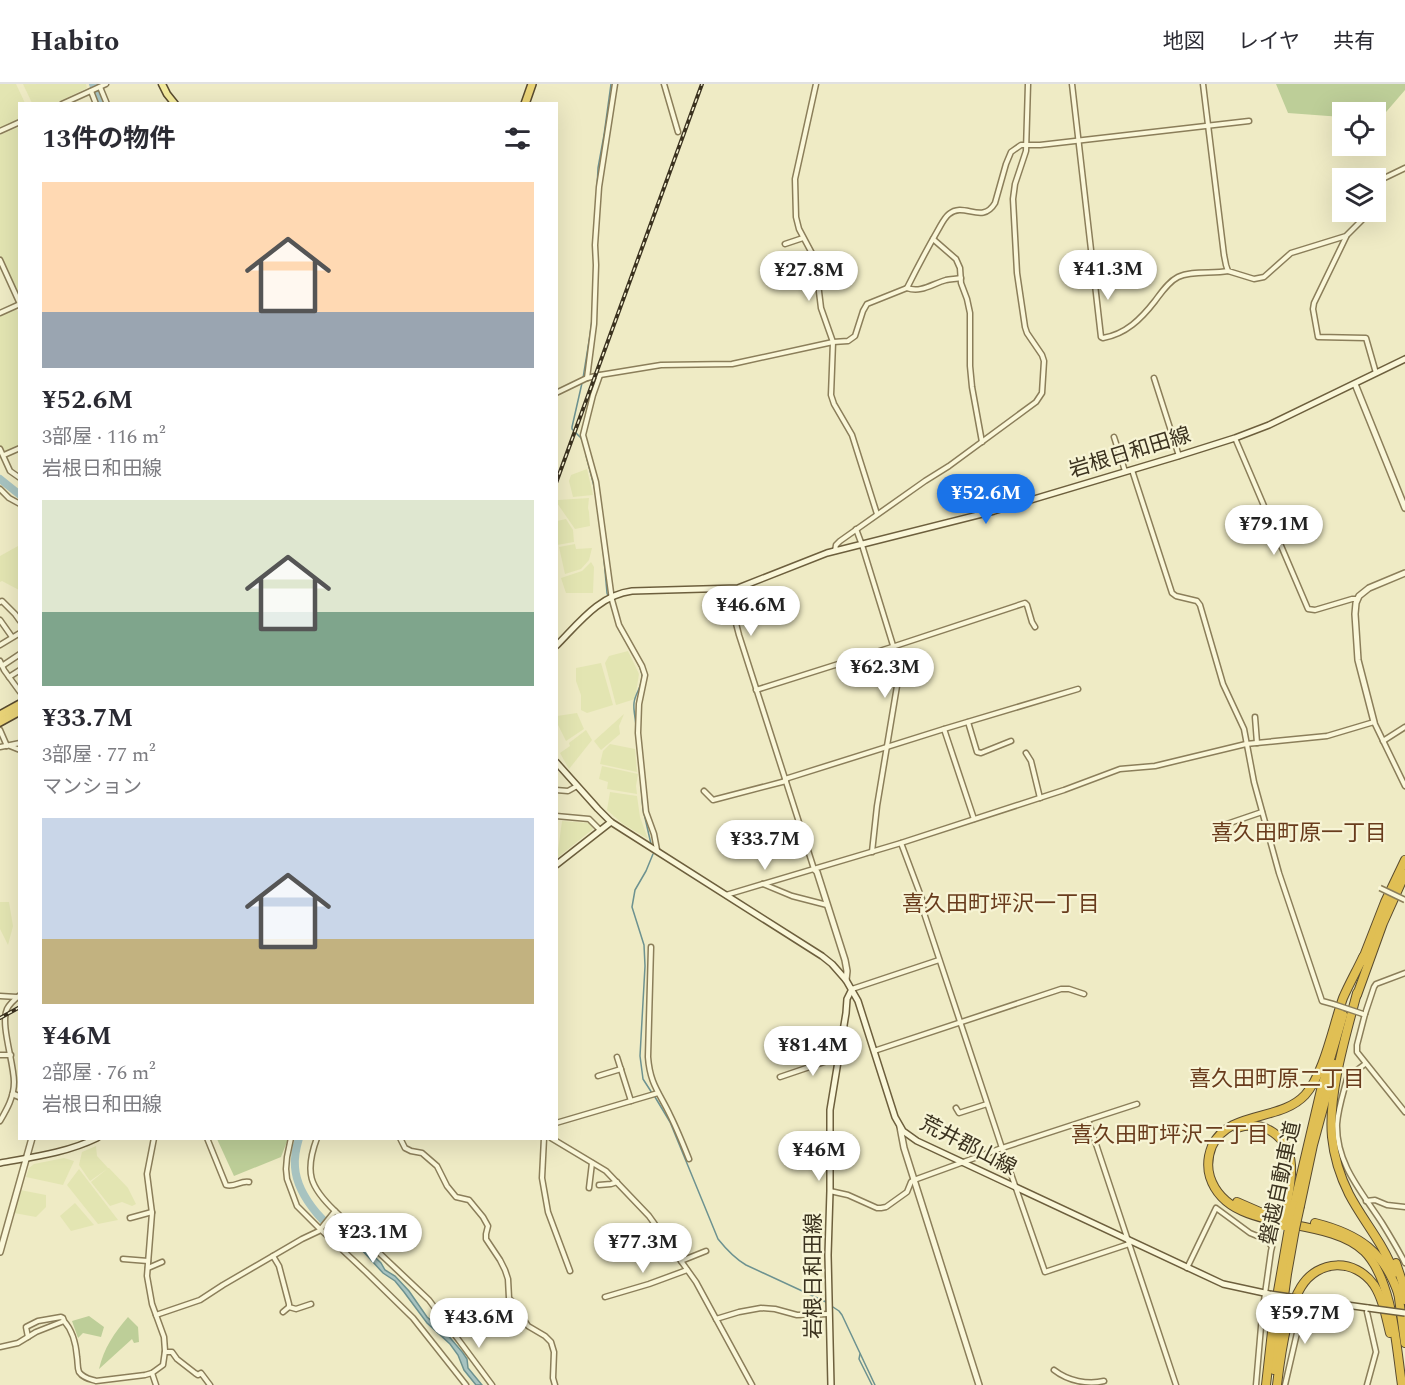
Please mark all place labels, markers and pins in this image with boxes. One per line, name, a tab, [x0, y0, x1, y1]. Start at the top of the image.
pin: ¥41.3M	[1059, 250, 1157, 301]
pin: ¥27.8M	[760, 251, 858, 302]
pin: ¥52.6M	[937, 474, 1035, 525]
pin: ¥79.1M	[1225, 505, 1323, 556]
pin: ¥46.6M	[702, 586, 800, 637]
pin: ¥62.3M	[836, 648, 934, 699]
pin: ¥33.7M	[716, 820, 814, 871]
pin: ¥81.4M	[764, 1026, 862, 1077]
pin: ¥46M	[783, 1131, 855, 1182]
pin: ¥23.1M	[324, 1213, 422, 1264]
pin: ¥77.3M	[594, 1223, 692, 1274]
pin: ¥59.7M	[1256, 1294, 1354, 1345]
pin: ¥43.6M	[430, 1298, 528, 1349]

